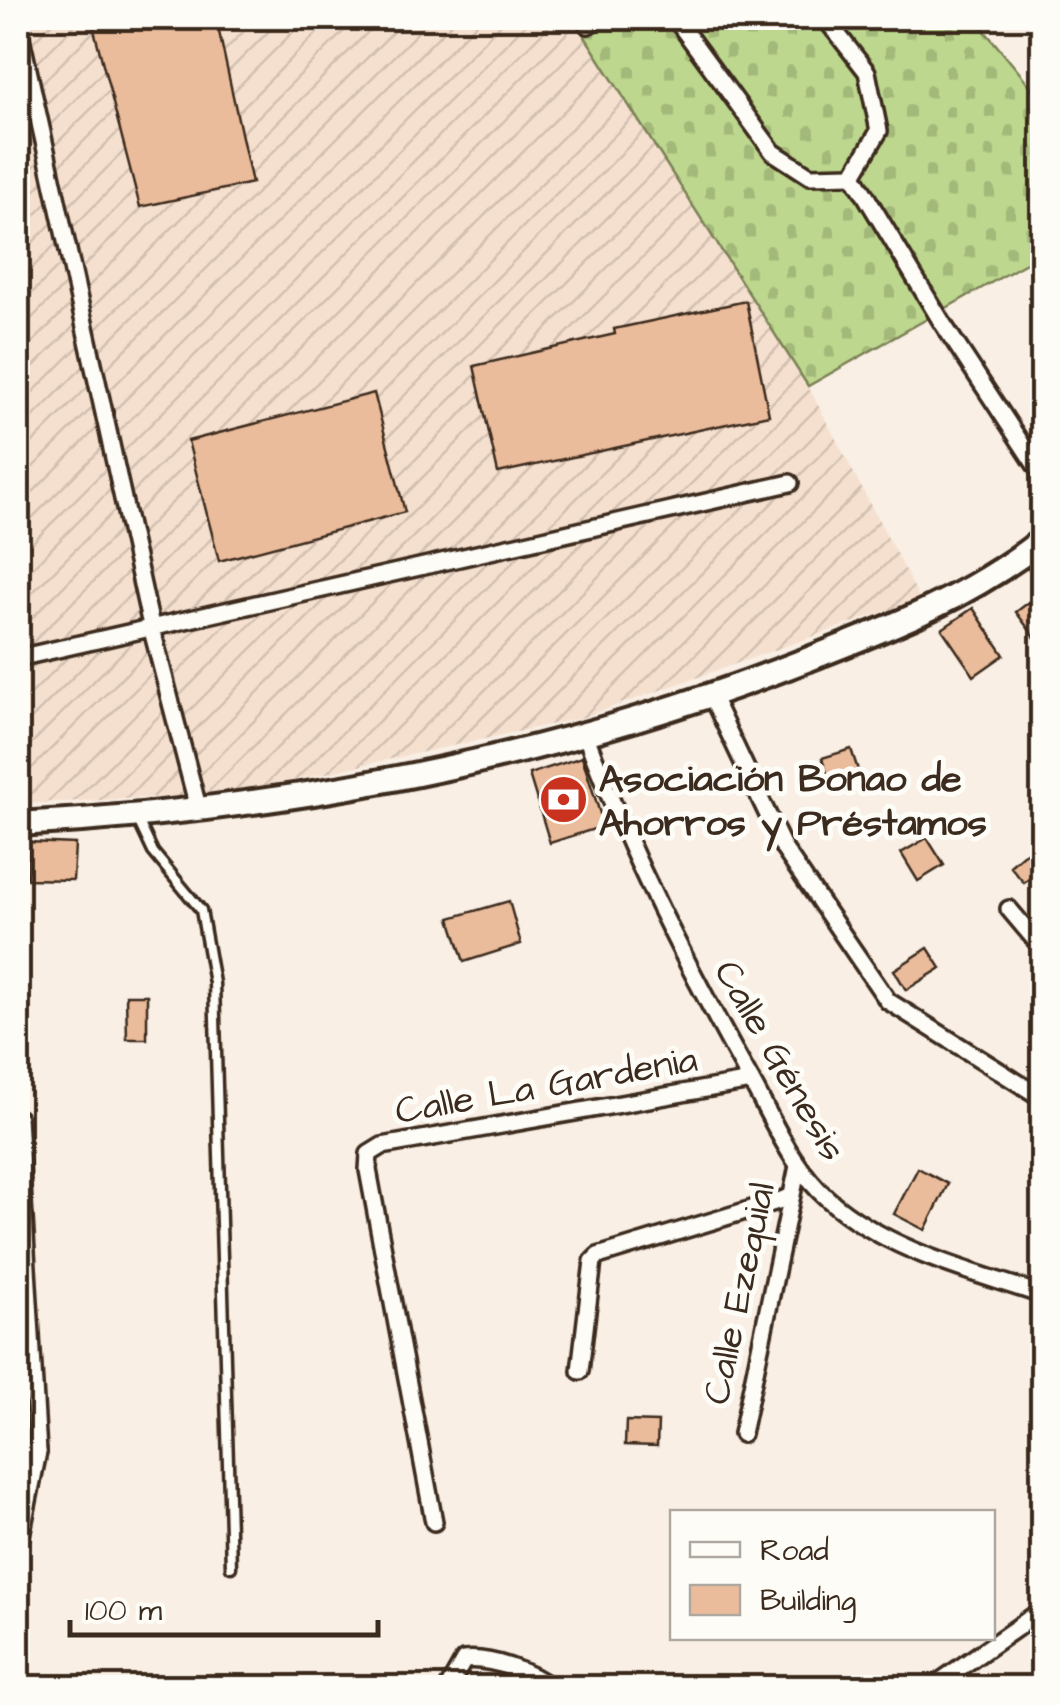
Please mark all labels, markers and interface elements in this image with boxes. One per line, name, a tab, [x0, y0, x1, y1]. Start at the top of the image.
place label: Asociación Bonao de Ahorros y Préstamos	[599, 754, 987, 852]
bank icon: Asociación Bonao de Ahorros y Préstamos	[538, 774, 590, 826]
street label: Calle Génesis	[701, 951, 858, 1171]
street label: Calle La Gardenia	[391, 1034, 701, 1138]
street label: Calle Ezequial	[691, 1178, 789, 1409]
legend	[670, 1510, 995, 1640]
text: Road	[760, 1530, 829, 1572]
scale bar	[70, 1575, 378, 1637]
text: Building	[760, 1580, 856, 1623]
text: 100 m	[85, 1590, 163, 1632]

